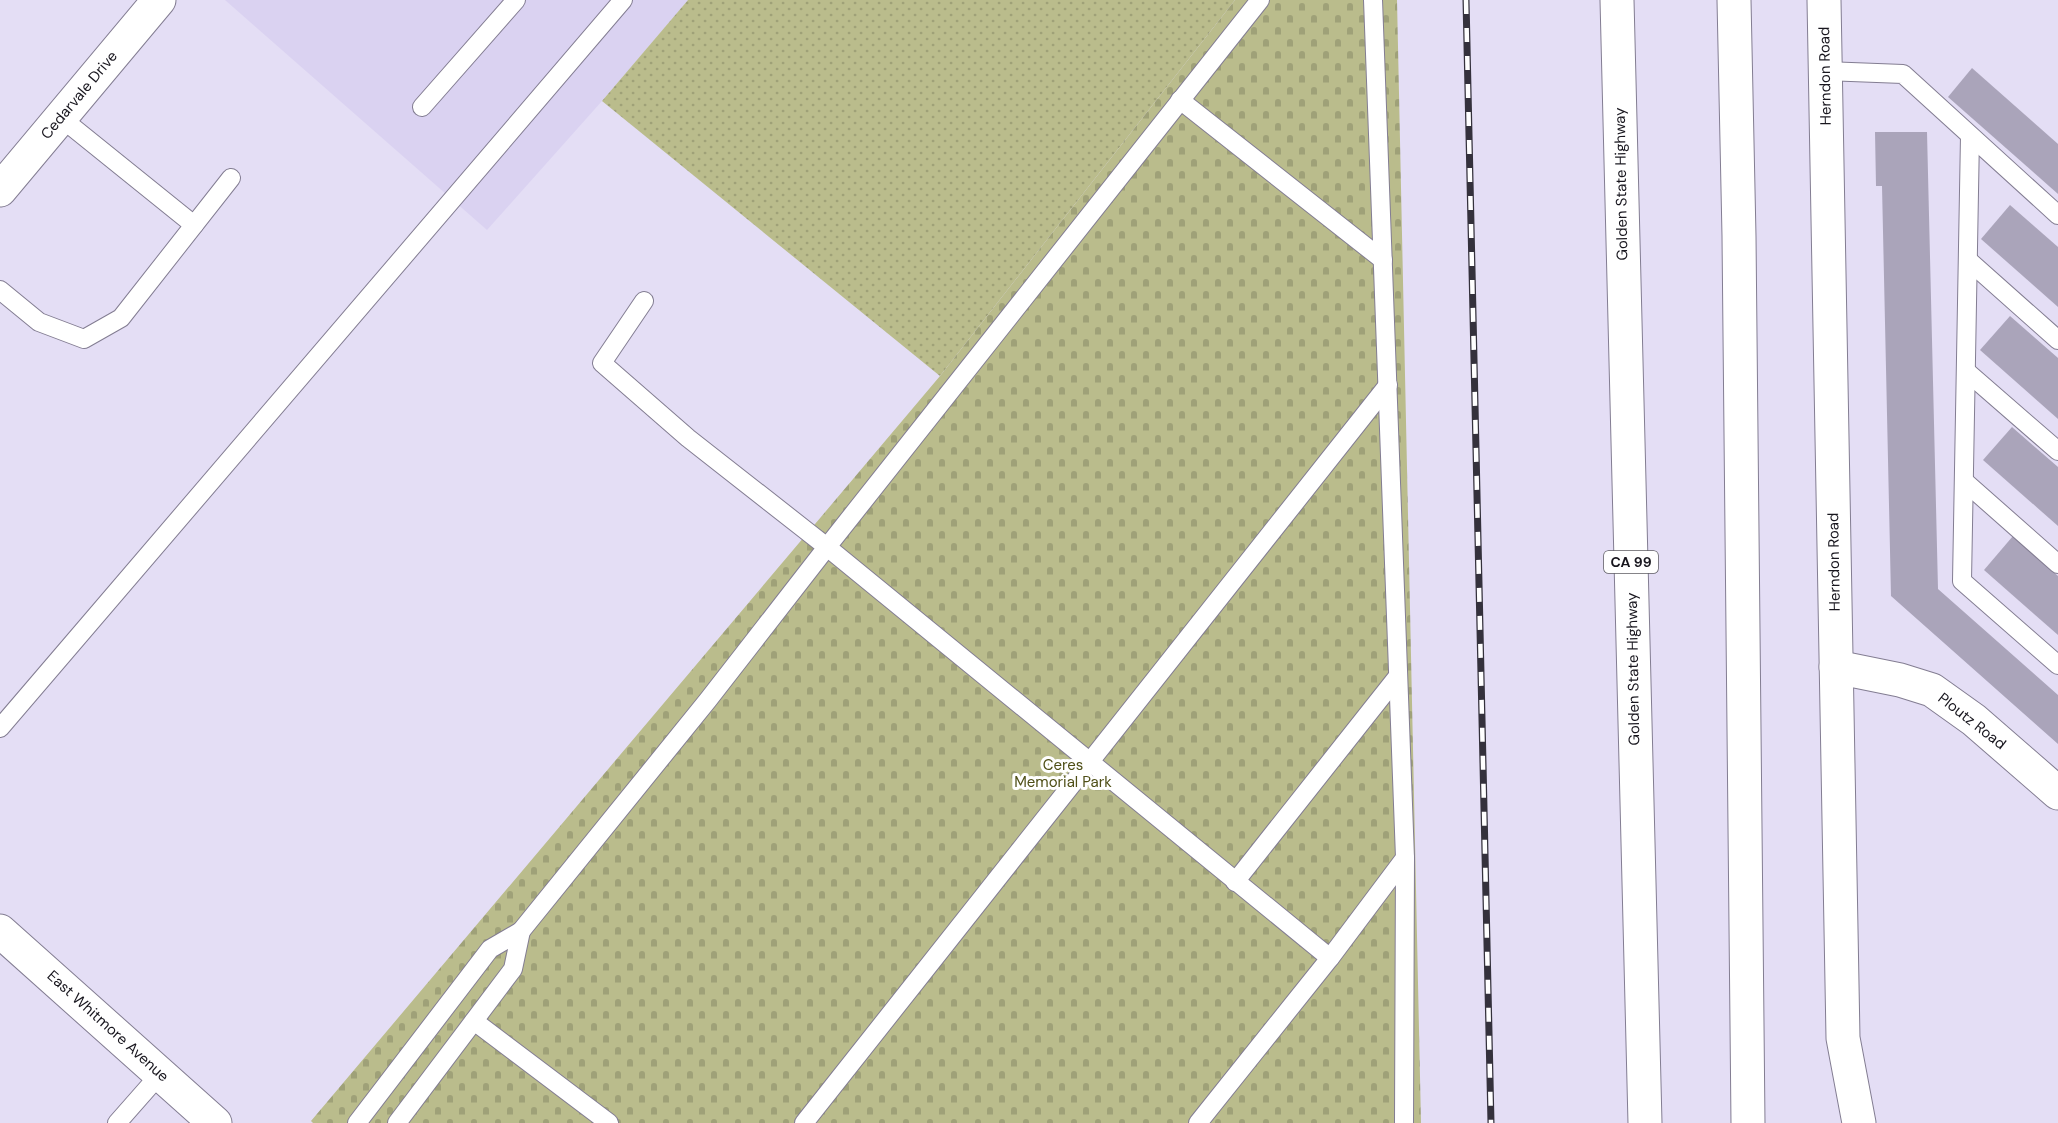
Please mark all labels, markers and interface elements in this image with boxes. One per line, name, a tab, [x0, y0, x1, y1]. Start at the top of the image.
street label: Herndon Road	[1814, 26, 1836, 126]
street label: Cedarvale Drive	[36, 47, 122, 143]
street label: Golden State Highway	[1610, 107, 1632, 261]
street label: Herndon Road	[1823, 512, 1845, 612]
road number: CA 99	[1604, 551, 1658, 573]
street label: Golden State Highway	[1622, 592, 1644, 746]
street label: Ploutz Road	[1934, 688, 2010, 754]
park label: Ceres Memorial Park	[1014, 755, 1112, 792]
street label: East Whitmore Avenue	[43, 966, 173, 1086]

